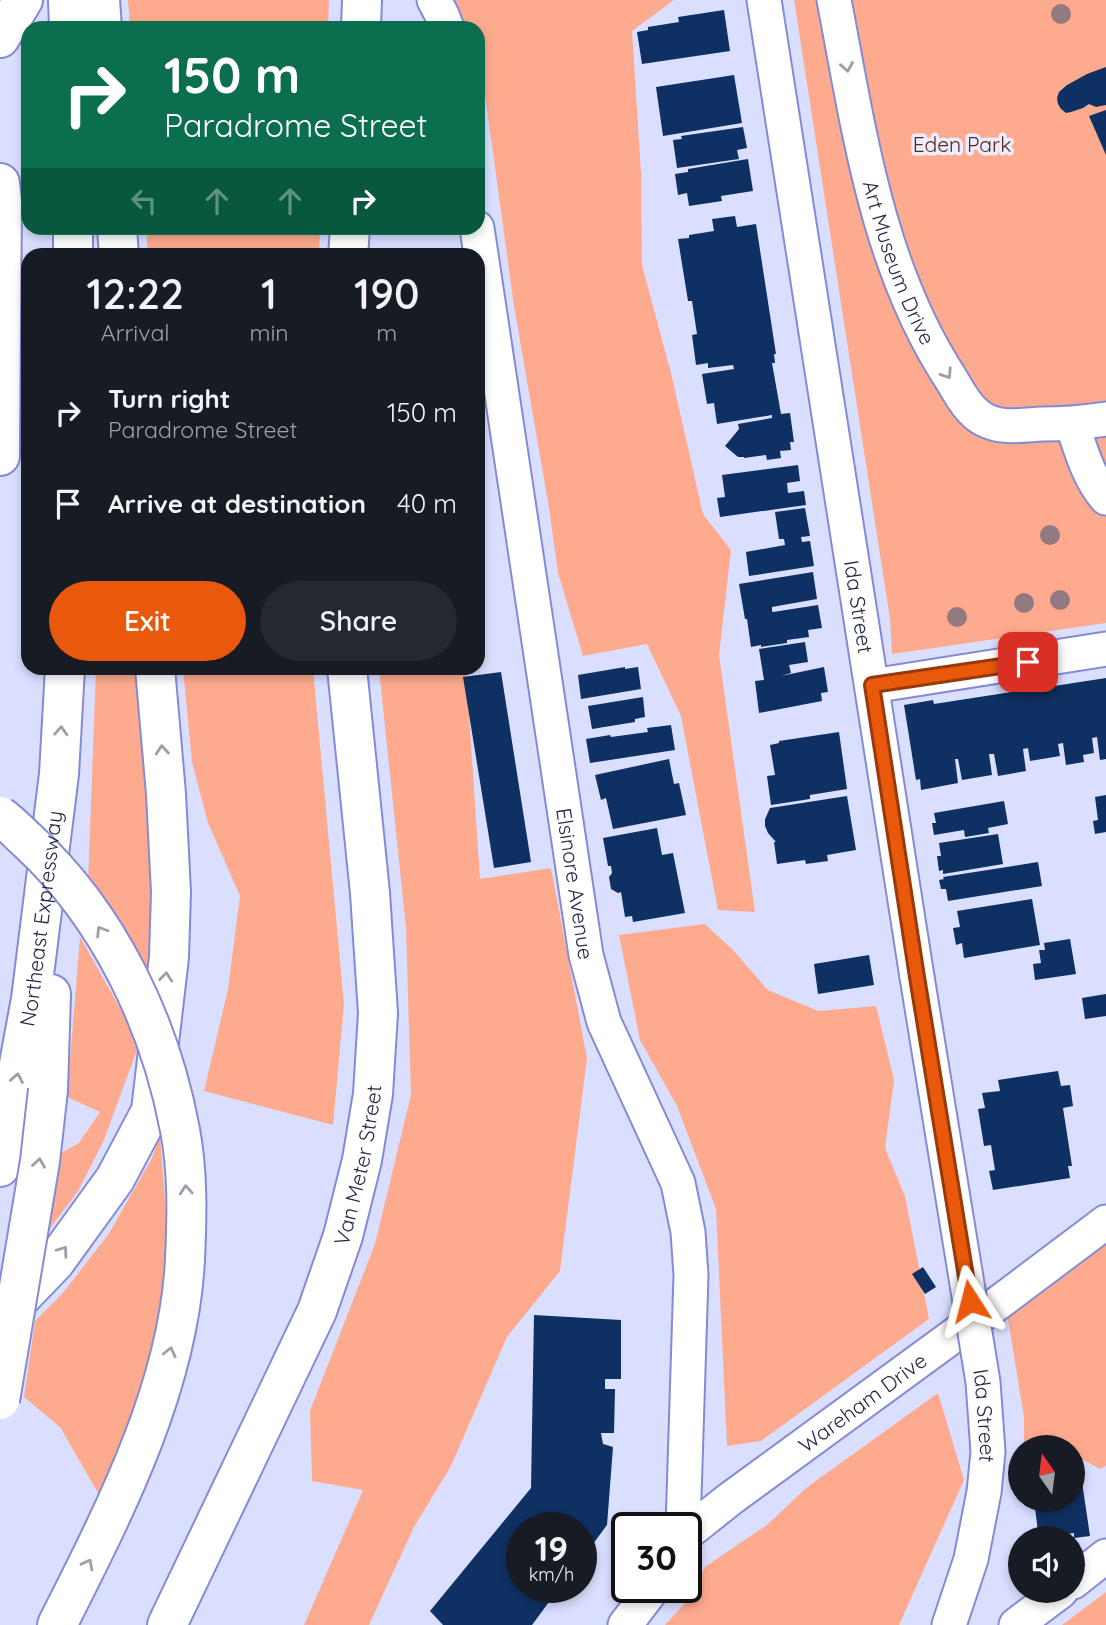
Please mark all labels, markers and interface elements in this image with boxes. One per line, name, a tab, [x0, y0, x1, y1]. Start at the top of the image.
text: 150 m	[164, 44, 300, 105]
icon: right	[49, 49, 140, 140]
one-way arrow	[839, 61, 854, 73]
text: Paradrome Street	[164, 105, 427, 145]
park label: Eden Park	[913, 131, 1011, 157]
street label: Art Museum Drive	[858, 178, 941, 349]
icon: left	[125, 182, 163, 220]
icon: ahead	[198, 182, 236, 220]
icon: ahead	[271, 182, 309, 220]
icon: right	[344, 182, 382, 220]
text: 12:22	[87, 267, 184, 320]
text: 1	[261, 267, 277, 320]
text: 190	[354, 267, 419, 320]
text: Arrival	[101, 318, 170, 347]
text: min	[249, 318, 289, 347]
text: m	[376, 318, 397, 347]
one-way arrow	[939, 367, 952, 380]
text: Turn right	[108, 382, 230, 415]
icon: right	[49, 394, 87, 432]
text: 150 m	[387, 396, 457, 429]
text: Paradrome Street	[108, 415, 297, 444]
icon: arrive	[49, 485, 87, 523]
text: Arrive at destination	[108, 487, 366, 520]
text: 40 m	[397, 487, 457, 520]
street label: Ida Street	[839, 558, 879, 655]
button: Exit	[49, 581, 246, 661]
button: Share	[260, 581, 457, 661]
pin	[998, 632, 1058, 692]
icon: arrive	[1009, 643, 1047, 681]
one-way arrow	[53, 725, 68, 736]
one-way arrow	[155, 744, 170, 755]
street label: Elsinore Avenue	[551, 806, 600, 961]
street label: Northeast Expressway	[13, 809, 67, 1028]
one-way arrow	[97, 925, 110, 938]
one-way arrow	[159, 971, 174, 983]
one-way arrow	[9, 1072, 24, 1084]
street label: Van Meter Street	[328, 1084, 387, 1249]
one-way arrow	[31, 1157, 46, 1169]
one-way arrow	[179, 1185, 194, 1196]
one-way arrow	[55, 1246, 67, 1259]
position arrow	[933, 1264, 1007, 1338]
one-way arrow	[162, 1347, 176, 1359]
street label: Wareham Drive	[793, 1347, 931, 1458]
street label: Ida Street	[968, 1367, 1001, 1464]
north arrow	[1008, 1435, 1085, 1512]
map controls	[1008, 1435, 1085, 1603]
speed limit sign: 30	[611, 1512, 702, 1603]
text: 19	[535, 1526, 568, 1570]
button: sound	[1008, 1526, 1085, 1603]
one-way arrow	[79, 1559, 93, 1571]
text: km/h	[529, 1563, 574, 1586]

